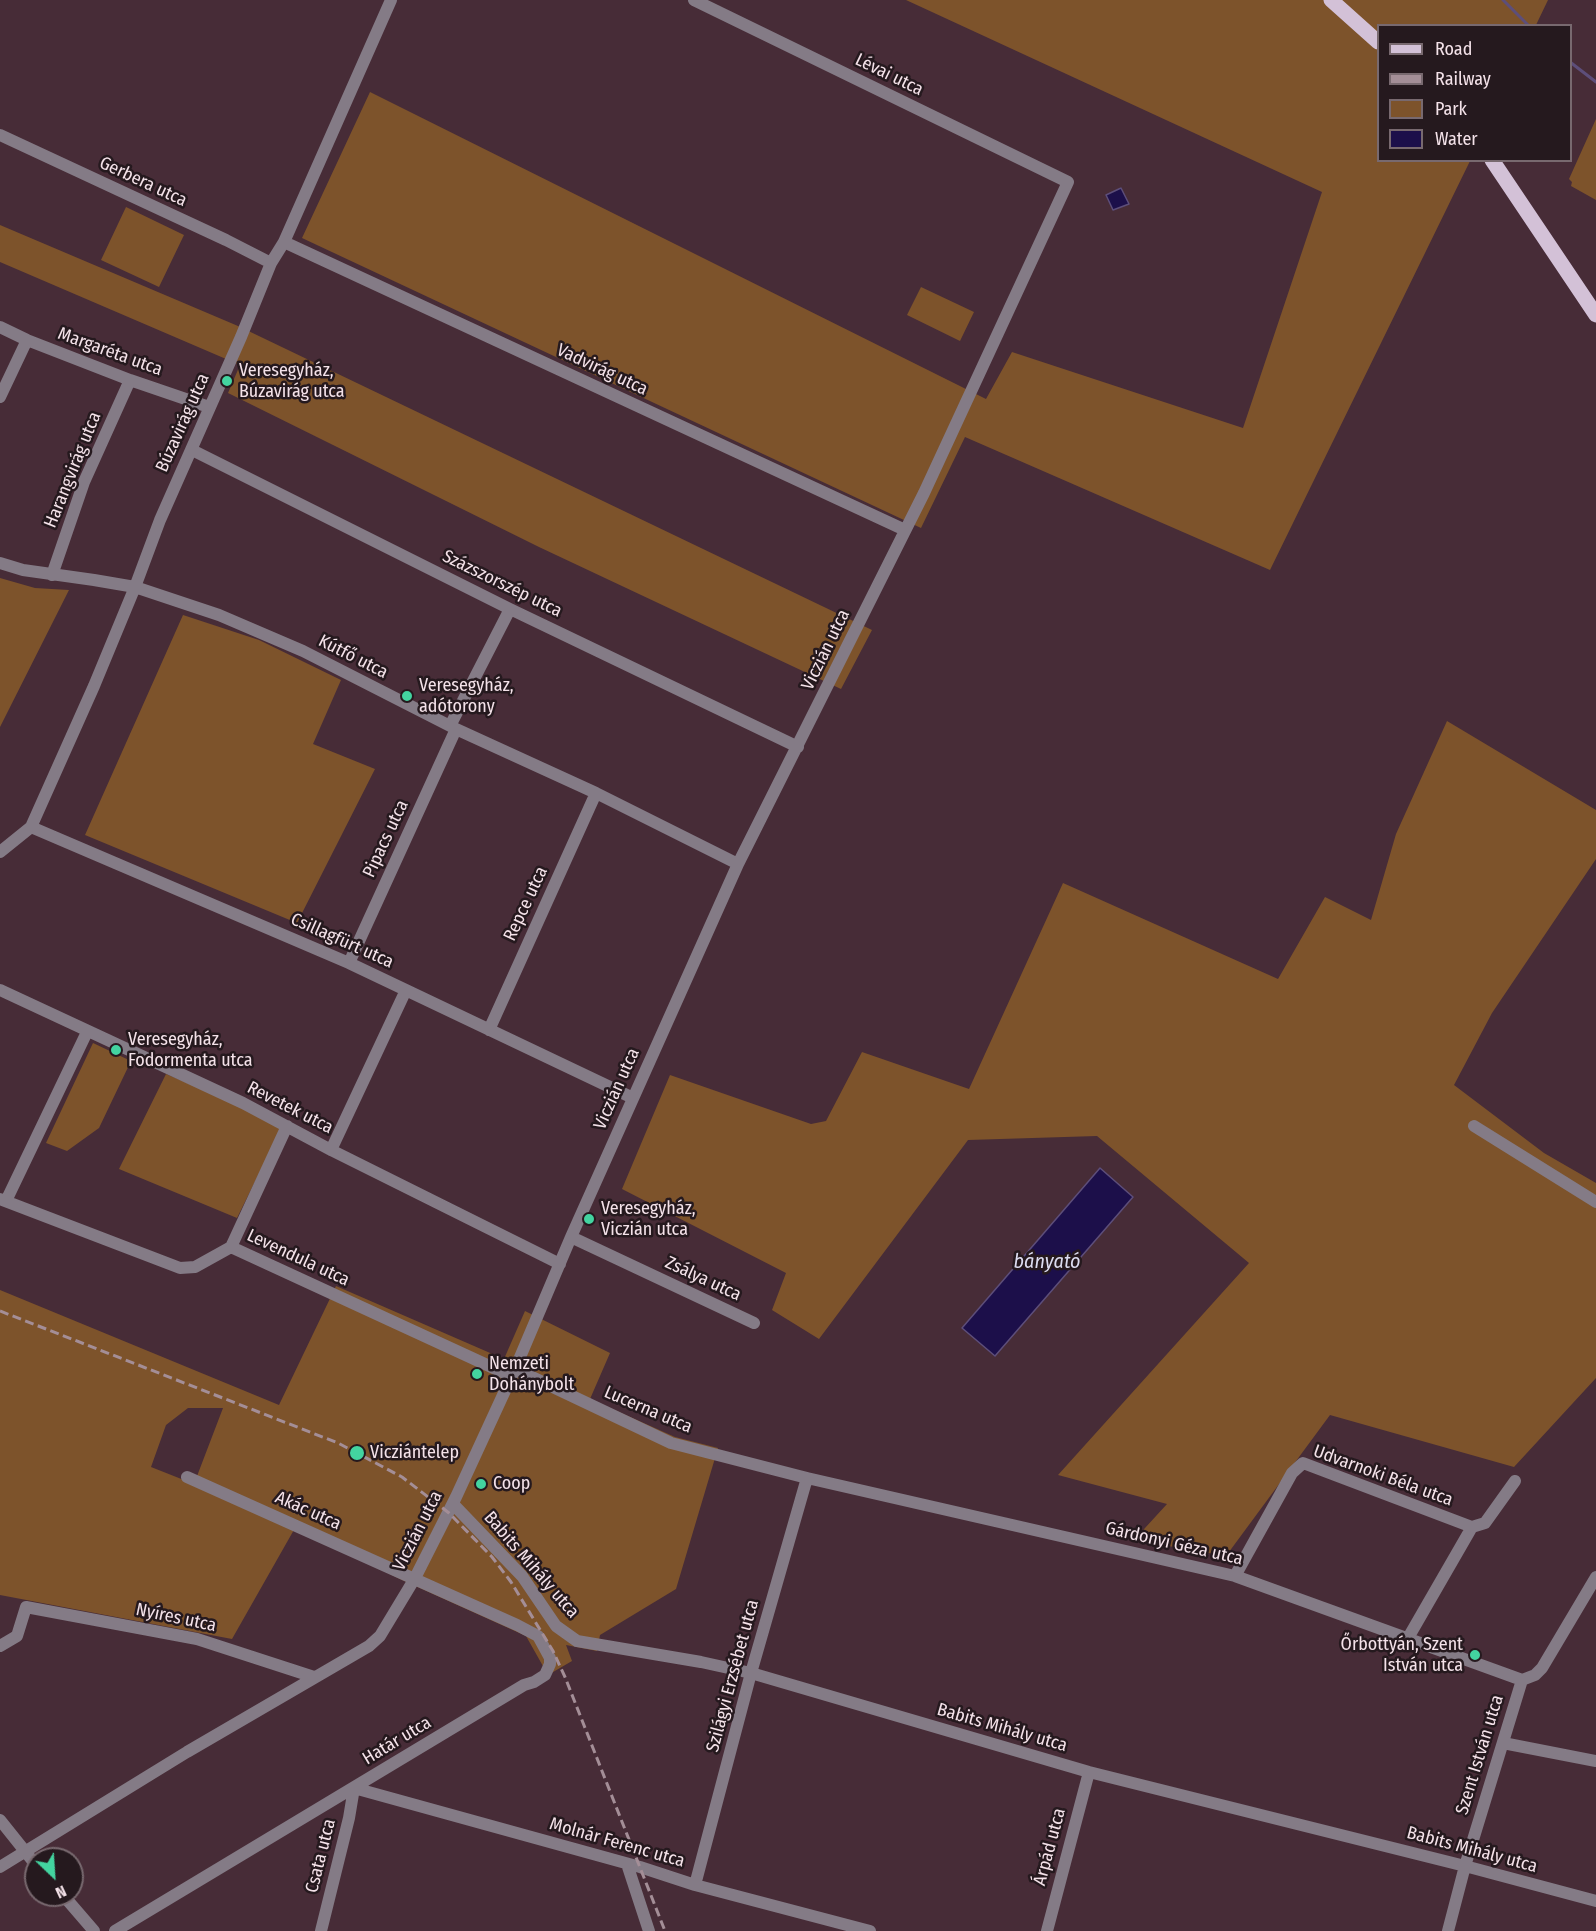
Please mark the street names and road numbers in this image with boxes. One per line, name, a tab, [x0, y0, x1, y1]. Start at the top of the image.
street label: Lévai utca	[851, 49, 927, 101]
street label: Gerbera utca	[96, 152, 190, 212]
street label: Margaréta utca	[55, 323, 165, 381]
street label: Vadvirág utca	[553, 340, 651, 400]
street label: Búzavirág utca	[152, 370, 214, 476]
street label: Harangvirág utca	[40, 409, 106, 531]
street label: Százszorszép utca	[439, 546, 565, 622]
street label: Viczián utca	[797, 606, 855, 694]
street label: Kútfő utca	[315, 630, 391, 684]
street label: Pipacs utca	[359, 797, 413, 881]
street label: Repce utca	[499, 863, 553, 945]
street label: Csillagfürt utca	[287, 909, 397, 973]
street label: Viczián utca	[589, 1045, 645, 1133]
street label: Revetek utca	[243, 1077, 337, 1139]
street label: Levendula utca	[243, 1225, 353, 1291]
street label: Zsálya utca	[662, 1252, 744, 1306]
street label: Lucerna utca	[601, 1382, 695, 1438]
street label: Udvarnoki Béla utca	[1310, 1441, 1456, 1511]
street label: Akác utca	[272, 1487, 344, 1535]
street label: Viczián utca	[389, 1487, 447, 1575]
street label: Babits Mihály utca	[479, 1507, 583, 1623]
street label: Gárdonyi Géza utca	[1103, 1518, 1245, 1570]
street label: Szilágyi Erzsébet utca	[702, 1597, 764, 1755]
street label: Nyíres utca	[134, 1599, 218, 1637]
street label: Szent István utca	[1452, 1692, 1508, 1818]
street label: Babits Mihály utca	[935, 1699, 1069, 1757]
street label: Határ utca	[359, 1712, 435, 1770]
street label: Árpád utca	[1029, 1806, 1071, 1888]
street label: Molnár Ferenc utca	[547, 1813, 687, 1873]
street label: Csata utca	[301, 1817, 341, 1895]
street label: Babits Mihály utca	[1404, 1822, 1540, 1878]

